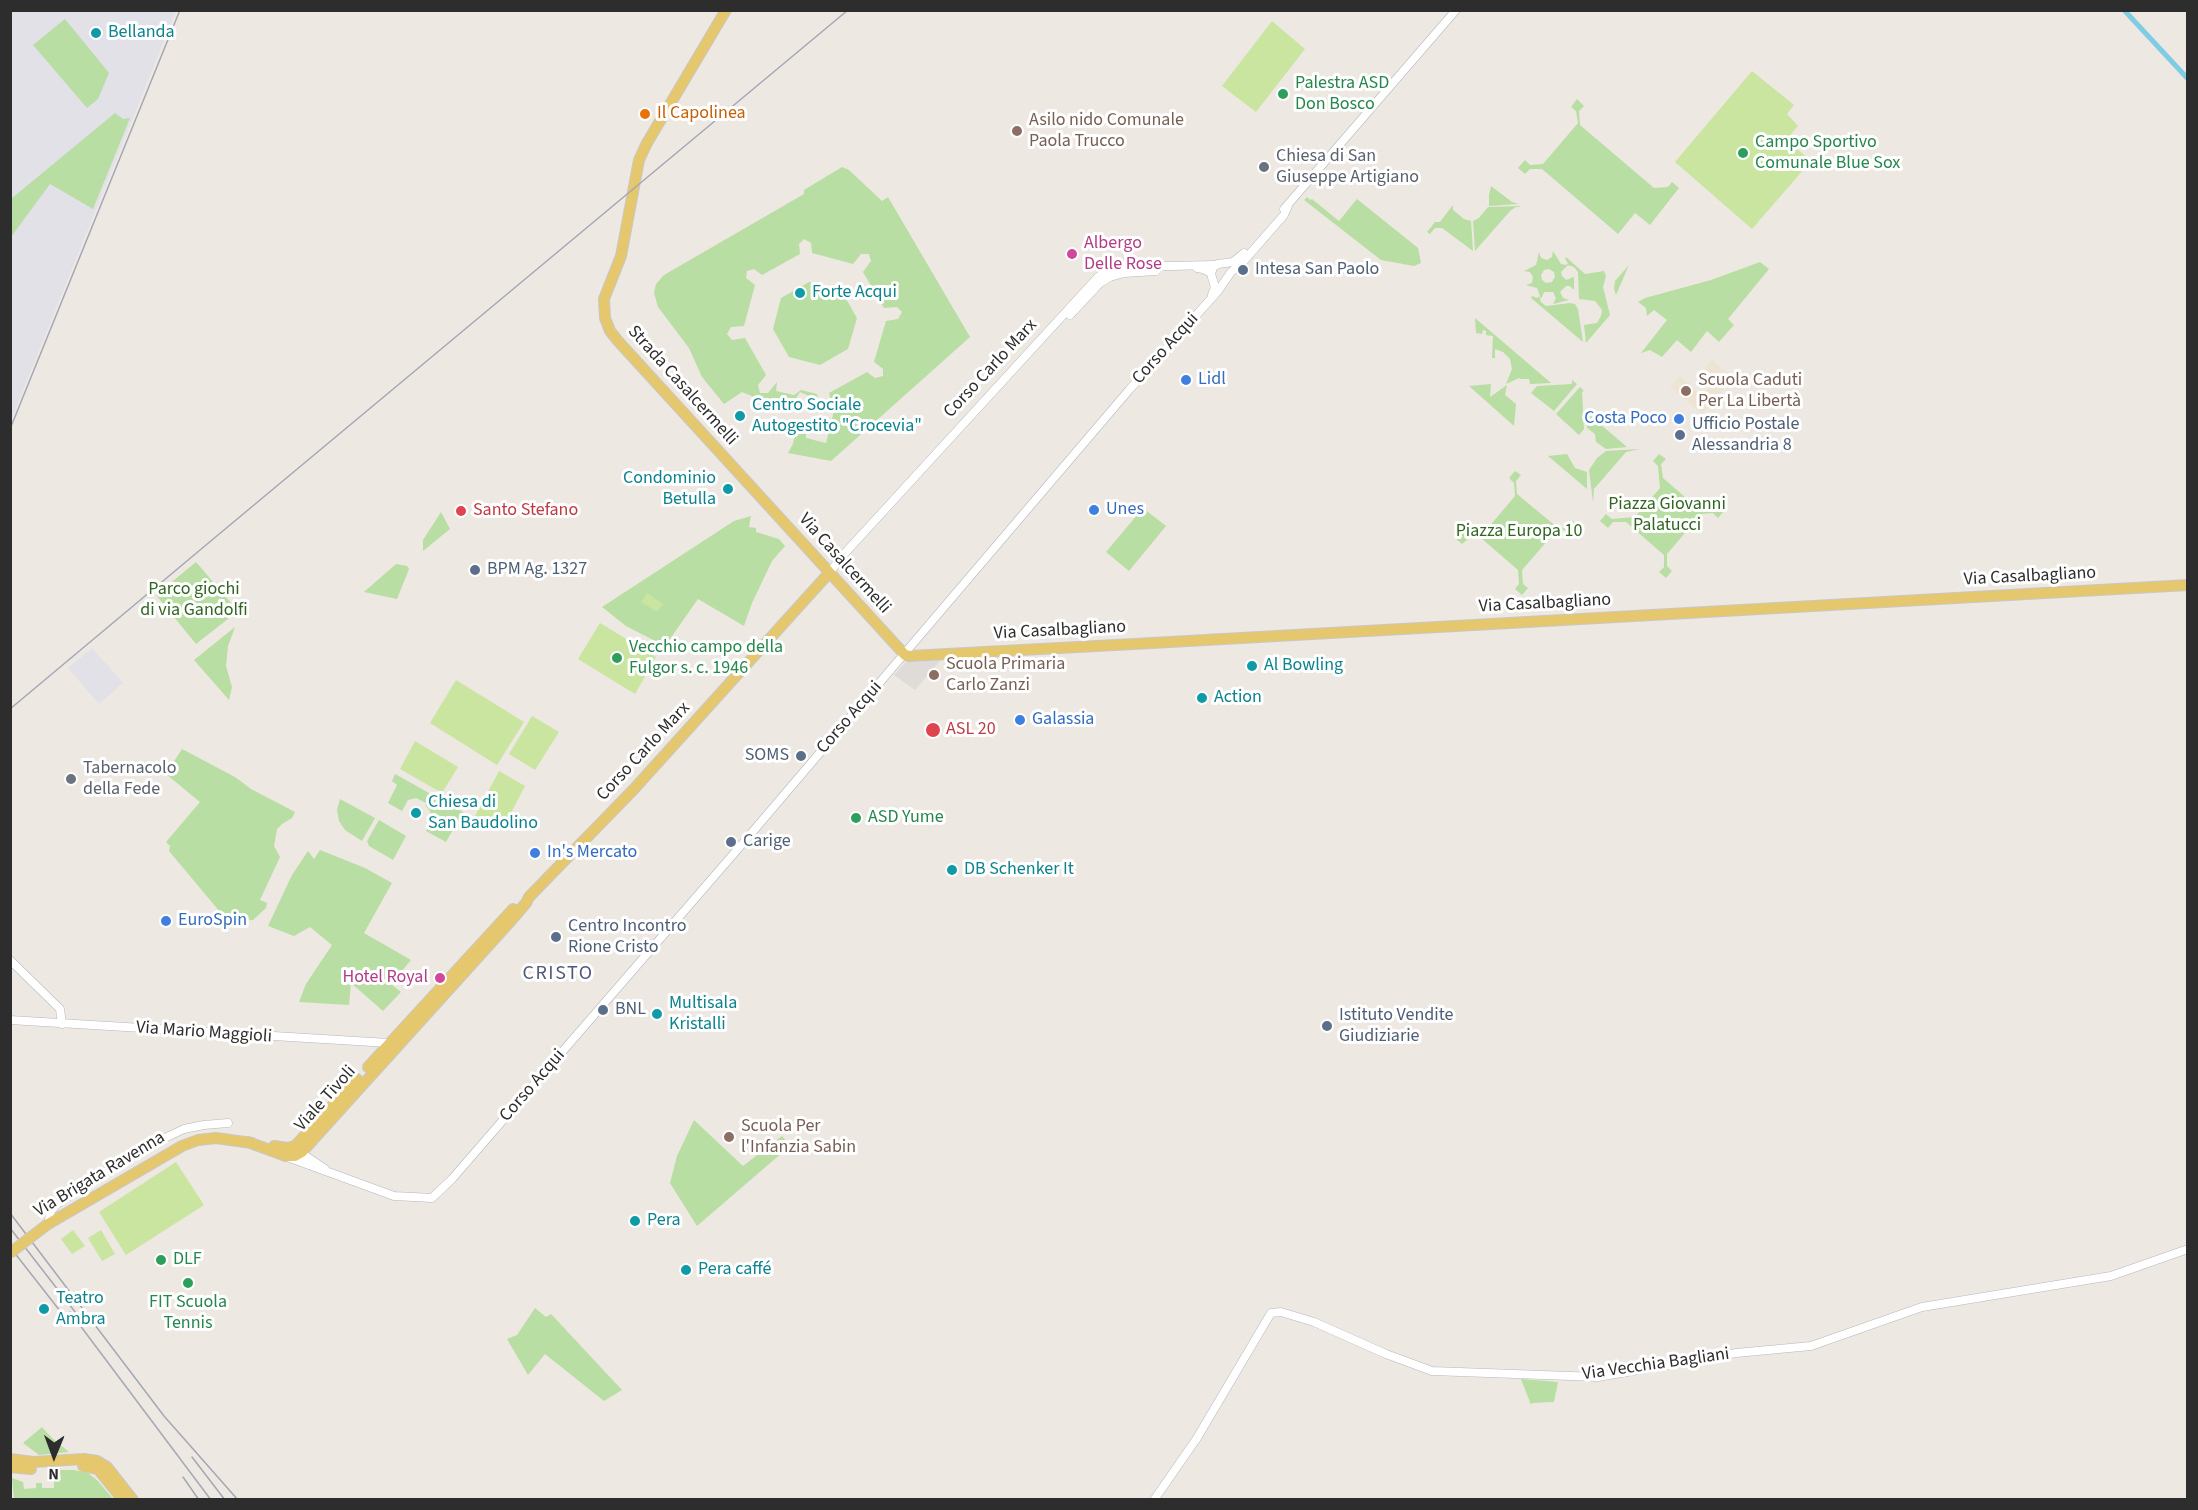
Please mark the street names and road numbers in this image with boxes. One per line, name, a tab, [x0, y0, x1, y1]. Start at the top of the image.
street label: Corso Acqui	[1128, 309, 1204, 389]
street label: Corso Carlo Marx	[940, 315, 1042, 423]
street label: Strada Casalcermelli	[623, 322, 741, 450]
street label: Via Casalcermelli	[793, 509, 895, 619]
street label: Via Casalbagliano	[1963, 563, 2097, 591]
street label: Via Casalbagliano	[1478, 590, 1612, 618]
street label: Via Casalbagliano	[993, 617, 1127, 645]
street label: Corso Acqui	[813, 677, 887, 759]
street label: Corso Carlo Marx	[593, 698, 695, 806]
street label: Via Mario Maggioli	[135, 1017, 273, 1049]
street label: Corso Acqui	[496, 1045, 570, 1127]
street label: Viale Tivoli	[291, 1062, 361, 1136]
street label: Via Brigata Ravenna	[31, 1127, 169, 1223]
street label: Via Vecchia Bagliani	[1581, 1344, 1731, 1386]

